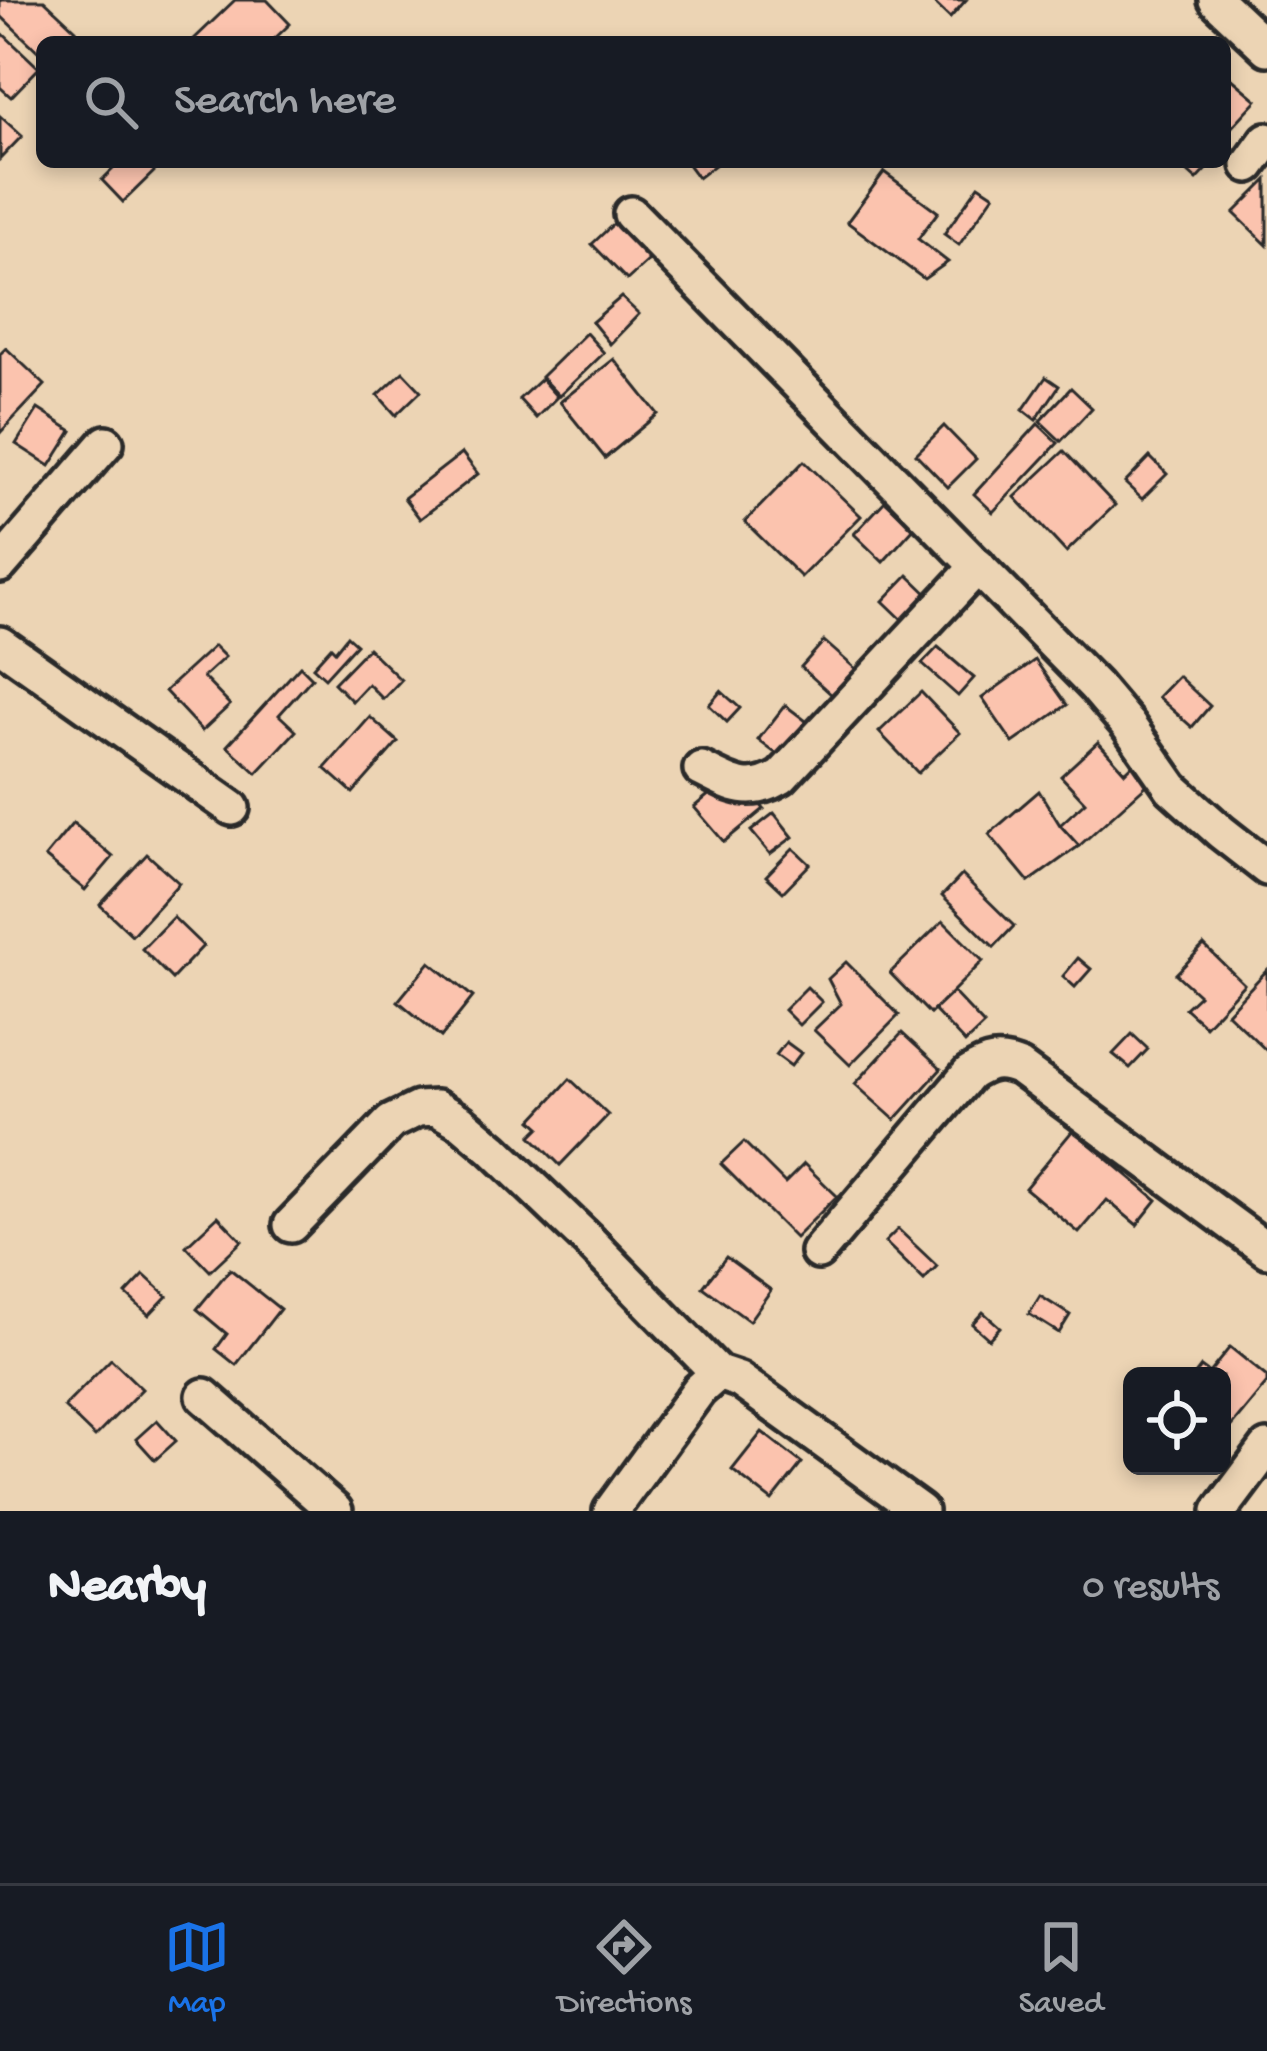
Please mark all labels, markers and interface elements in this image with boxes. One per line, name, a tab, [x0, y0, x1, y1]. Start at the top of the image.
search box	[36, 36, 1231, 168]
icon: search	[78, 69, 144, 135]
text: Search here	[174, 76, 396, 129]
map controls	[1123, 1367, 1231, 1475]
button: locate	[1123, 1367, 1231, 1475]
text: Nearby	[48, 1559, 206, 1619]
text: 0 results	[1082, 1566, 1219, 1612]
tab: Map	[164, 1914, 230, 2024]
tab: Directions	[557, 1914, 691, 2024]
tab: Saved	[1019, 1914, 1103, 2024]

